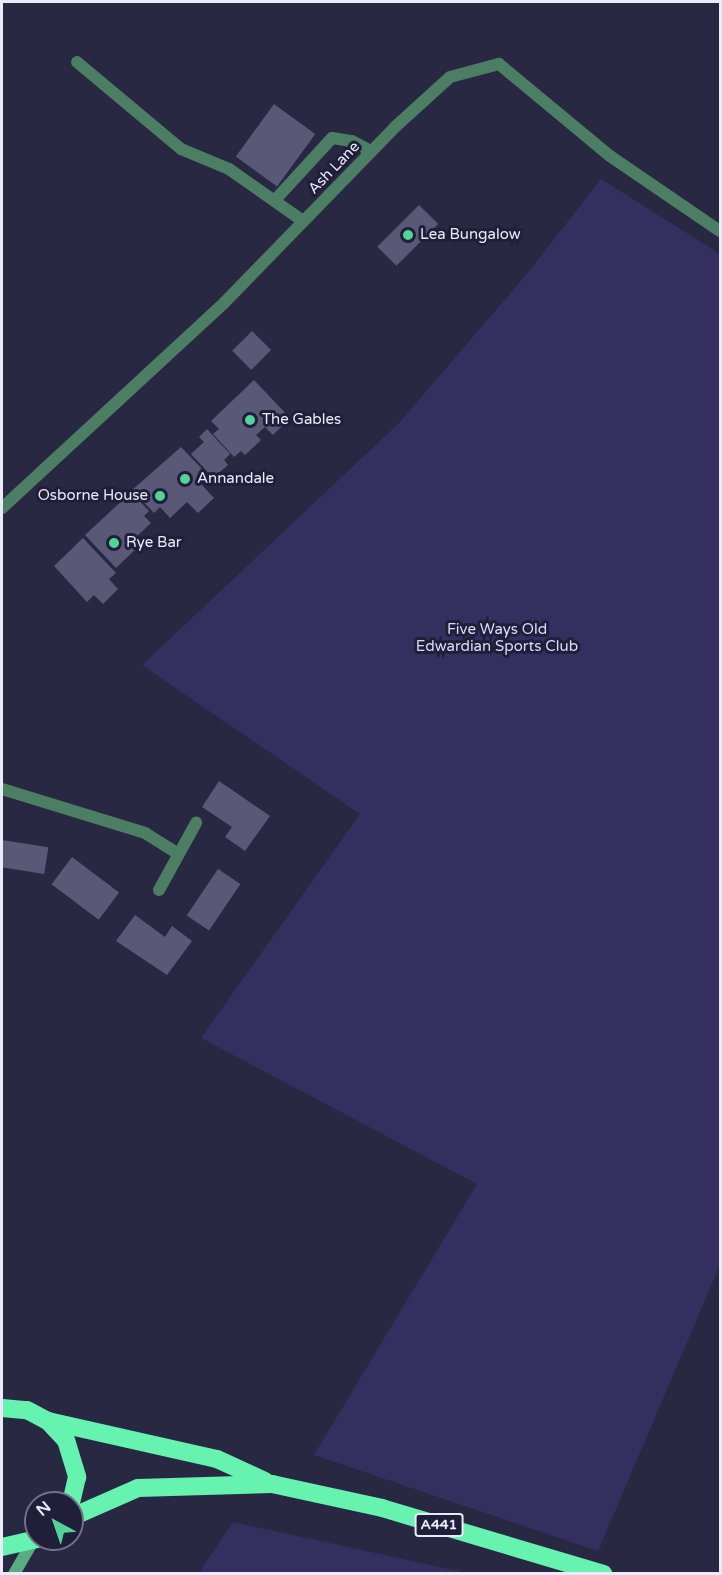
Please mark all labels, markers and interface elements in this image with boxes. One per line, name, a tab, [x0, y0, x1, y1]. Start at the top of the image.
street label: Ash Lane	[305, 138, 363, 198]
place label: Lea Bungalow	[420, 226, 521, 244]
marker: Lea Bungalow	[401, 228, 415, 242]
place label: The Gables	[262, 411, 341, 429]
marker: The Gables	[243, 413, 257, 427]
place label: Annandale	[197, 470, 274, 488]
marker: Annandale	[178, 472, 192, 486]
place label: Osborne House	[38, 487, 148, 505]
marker: Osborne House	[153, 489, 167, 503]
place label: Rye Bar	[126, 534, 182, 552]
marker: Rye Bar	[107, 536, 121, 550]
park label: Five Ways Old Edwardian Sports Club	[416, 620, 578, 655]
north arrow	[24, 1491, 84, 1551]
text: N	[32, 1497, 55, 1521]
road number: A441	[414, 1514, 464, 1536]

